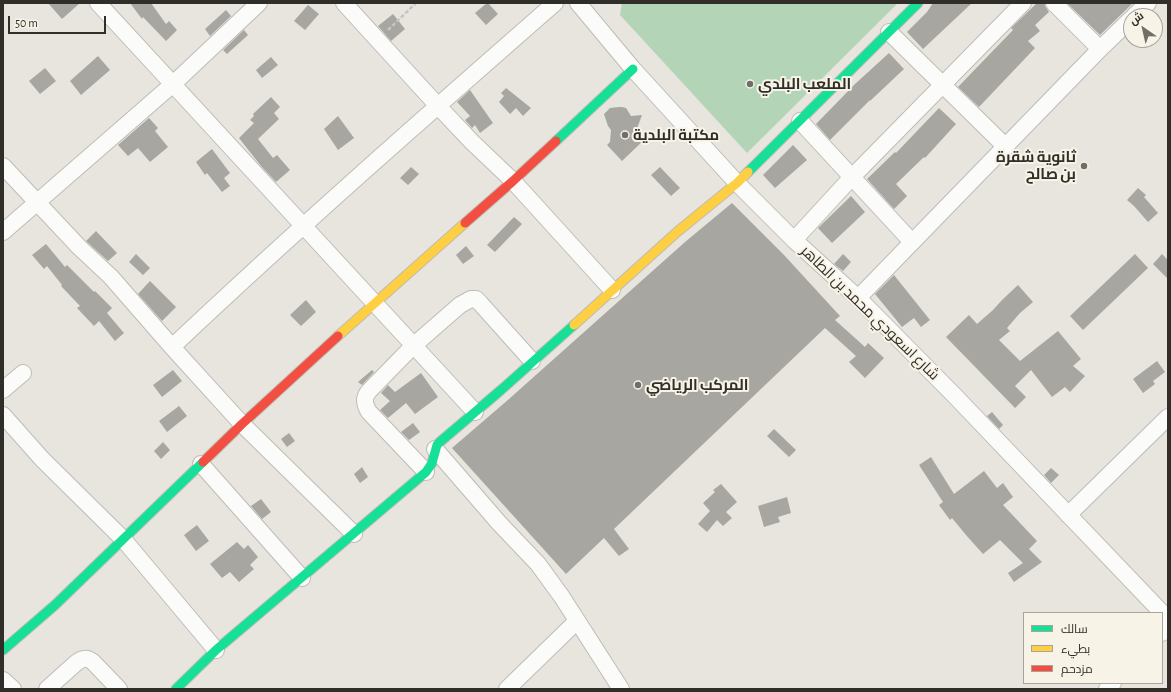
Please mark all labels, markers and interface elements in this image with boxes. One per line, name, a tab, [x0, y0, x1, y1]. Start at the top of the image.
scale bar	[10, 8, 108, 34]
north arrow	[1123, 8, 1163, 48]
text: ش	[1128, 10, 1145, 27]
text: 50 m	[15, 17, 38, 29]
place label: الملعب البلدي	[758, 75, 851, 93]
marker: الملعب البلدي	[745, 79, 755, 89]
place label: مكتبة البلدية	[633, 126, 719, 144]
marker: مكتبة البلدية	[620, 130, 630, 140]
place label: ثانوية شقرة بن صالح	[996, 148, 1076, 183]
marker: ثانوية شقرة بن صالح	[1079, 161, 1089, 171]
street label: شارع اسعودي محمد بن الطاهر	[797, 242, 943, 384]
place label: المركب الرياضي	[646, 376, 748, 394]
marker: المركب الرياضي	[633, 380, 643, 390]
legend	[1023, 612, 1163, 684]
text: سالك	[1061, 623, 1088, 635]
text: بطيء	[1061, 643, 1090, 655]
text: مزدحم	[1061, 663, 1093, 675]

